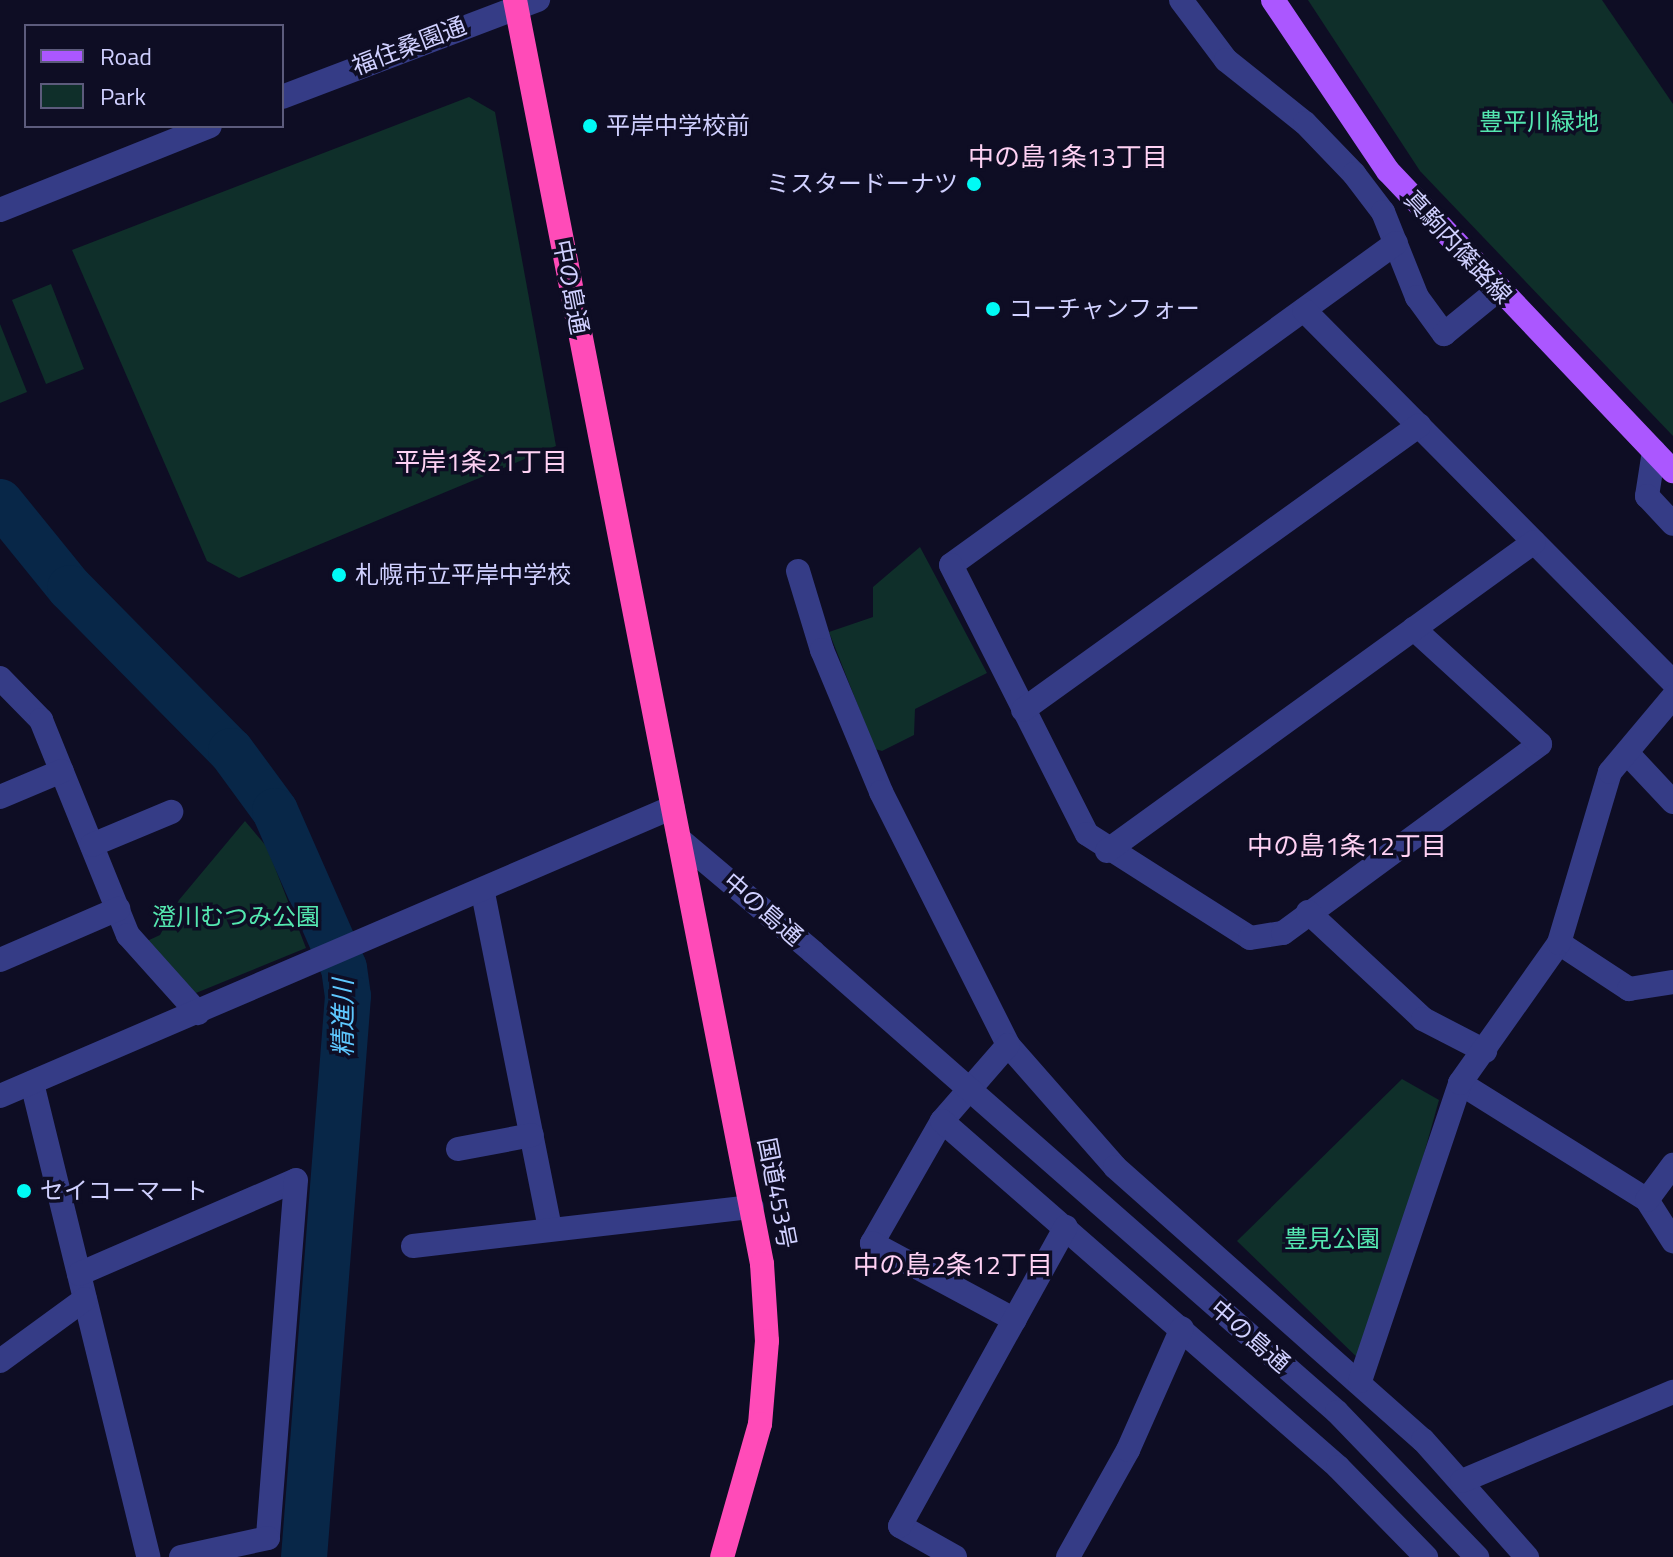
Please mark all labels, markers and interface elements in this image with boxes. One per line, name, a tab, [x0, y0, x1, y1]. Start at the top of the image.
street label: 福住桑園通	[348, 11, 470, 81]
legend	[24, 24, 284, 128]
text: Road	[100, 38, 152, 74]
text: Park	[100, 78, 146, 114]
park label: 豊平川緑地	[1479, 108, 1599, 136]
place label: 平岸中学校前	[606, 112, 750, 140]
marker: 平岸中学校前	[581, 117, 599, 135]
district label: 中の島1条13丁目	[968, 141, 1168, 173]
place label: ミスタードーナツ	[766, 170, 958, 198]
marker: ミスタードーナツ	[965, 175, 983, 193]
street label: 真駒内篠路線	[1398, 185, 1518, 309]
street label: 中の島通	[548, 237, 594, 337]
place label: コーチャンフォー	[1009, 295, 1201, 323]
marker: コーチャンフォー	[984, 300, 1002, 318]
district label: 平岸1条21丁目	[394, 446, 568, 478]
place label: 札幌市立平岸中学校	[355, 561, 571, 589]
marker: 札幌市立平岸中学校	[330, 566, 348, 584]
district label: 中の島1条12丁目	[1247, 830, 1447, 862]
street label: 中の島通	[717, 867, 809, 951]
park label: 澄川むつみ公園	[152, 903, 320, 931]
water label: 精進川	[327, 979, 359, 1057]
street label: 国道453号	[752, 1135, 802, 1251]
place label: セイコーマート	[40, 1177, 208, 1205]
marker: セイコーマート	[15, 1182, 33, 1200]
park label: 豊見公園	[1284, 1225, 1380, 1253]
district label: 中の島2条12丁目	[853, 1249, 1053, 1281]
street label: 中の島通	[1204, 1294, 1296, 1378]

